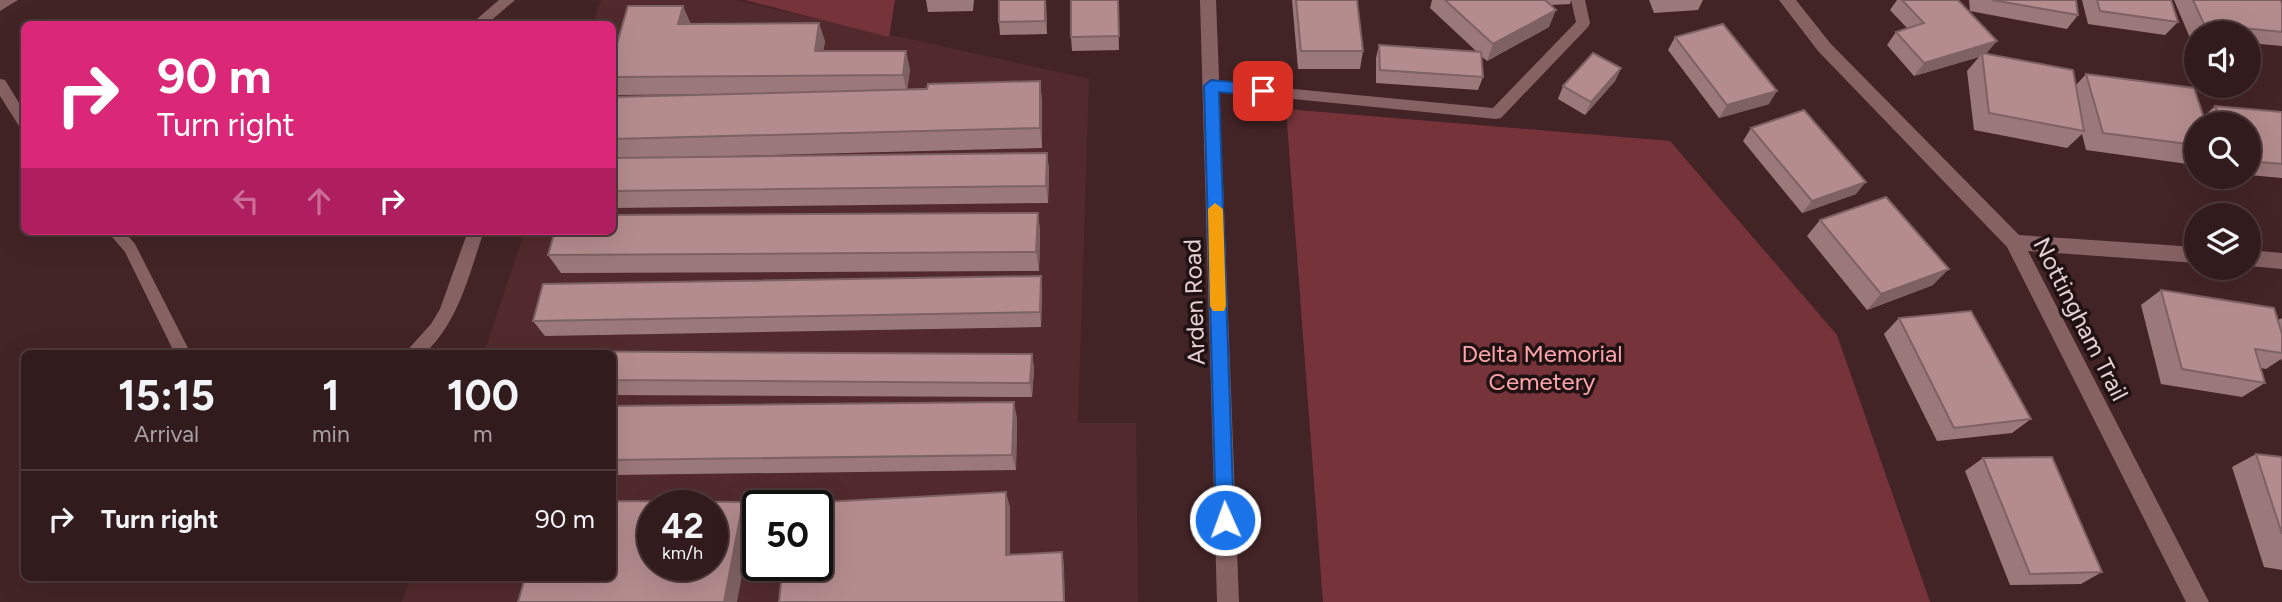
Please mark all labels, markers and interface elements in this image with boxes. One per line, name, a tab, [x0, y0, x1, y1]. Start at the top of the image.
map controls	[2184, 21, 2261, 280]
button: sound	[2184, 21, 2261, 98]
text: 90 m	[157, 46, 272, 105]
icon: right	[42, 49, 133, 140]
pin	[1233, 61, 1293, 121]
icon: arrive	[1244, 72, 1282, 110]
text: Turn right	[157, 106, 295, 144]
button: search	[2184, 112, 2261, 189]
icon: left	[227, 182, 265, 220]
icon: ahead	[300, 182, 338, 220]
icon: right	[373, 182, 411, 220]
button: layers	[2184, 203, 2261, 280]
street label: Nottingham Trail	[2027, 233, 2135, 405]
street label: Arden Road	[1177, 238, 1211, 366]
park label: Delta Memorial Cemetery	[1461, 339, 1623, 396]
text: 15:15	[118, 370, 215, 421]
text: 1	[322, 370, 340, 421]
text: 100	[447, 370, 519, 421]
text: Arrival	[134, 420, 199, 448]
text: min	[312, 420, 350, 448]
text: m	[473, 420, 493, 448]
position arrow	[1188, 483, 1262, 557]
speed limit sign: 50	[742, 490, 833, 581]
icon: right	[42, 500, 80, 538]
text: Turn right	[101, 503, 218, 535]
text: 90 m	[535, 503, 595, 535]
text: 42	[661, 505, 704, 547]
text: km/h	[662, 542, 703, 564]

